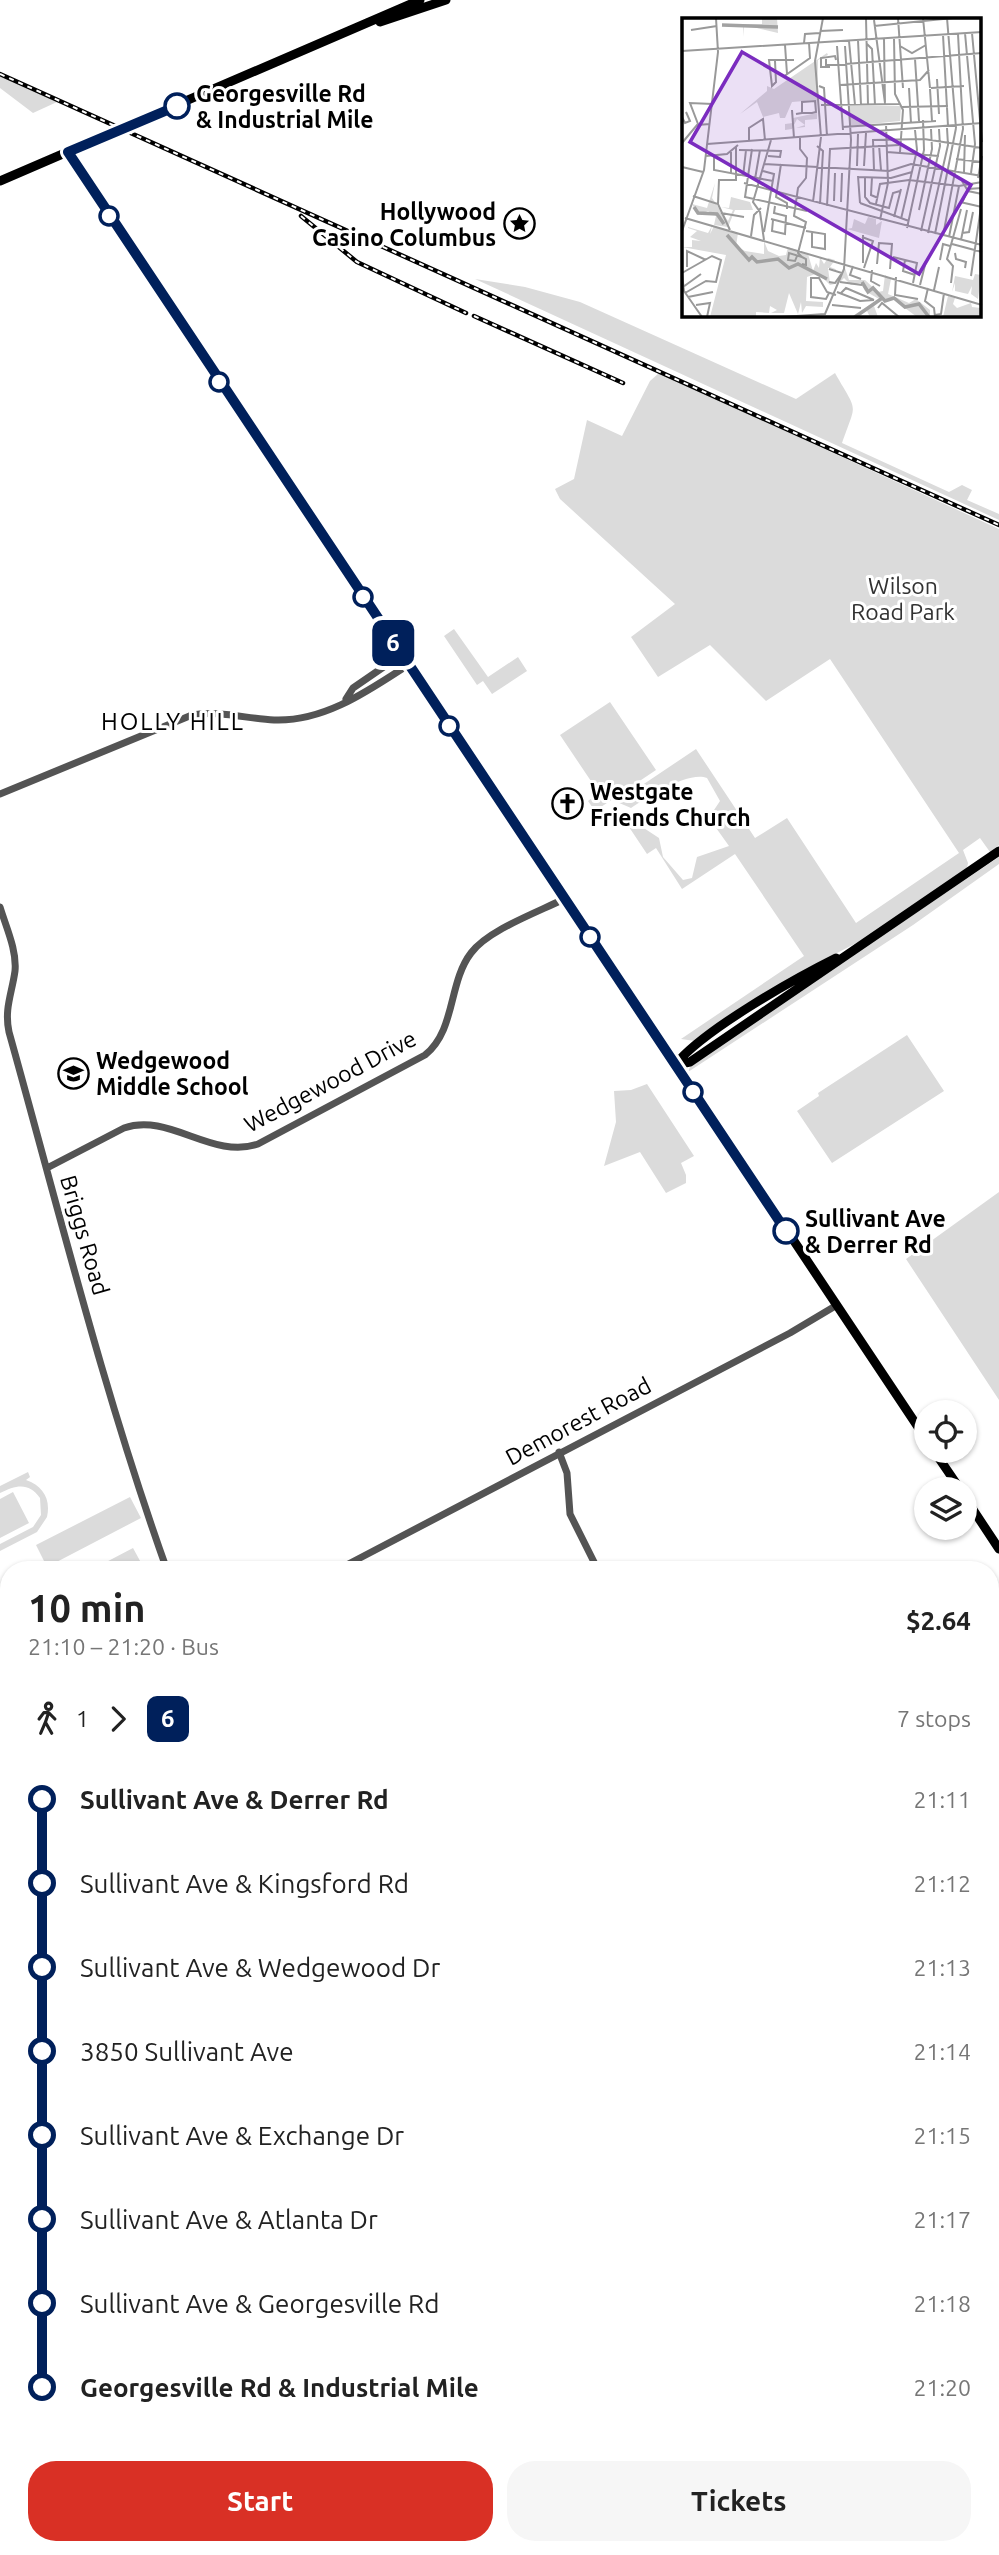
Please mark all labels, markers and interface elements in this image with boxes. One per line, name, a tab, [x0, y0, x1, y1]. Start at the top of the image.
inset map	[682, 18, 982, 317]
place label: Georgesville Rd & Industrial Mile	[196, 81, 374, 132]
marker: Georgesville Rd & Industrial Mile	[164, 93, 190, 119]
place label: Hollywood Casino Columbus	[312, 199, 496, 250]
unlabelled marker	[99, 206, 119, 226]
place icon: Hollywood Casino Columbus	[502, 207, 536, 241]
unlabelled marker	[209, 372, 229, 392]
park label: Wilson Road Park	[851, 573, 955, 624]
unlabelled marker	[353, 587, 373, 607]
line badge: 6	[370, 620, 416, 666]
text: 6	[386, 629, 400, 656]
district label: HOLLY HILL	[101, 708, 245, 735]
unlabelled marker	[439, 716, 459, 736]
place label: Westgate Friends Church	[590, 779, 751, 830]
church icon: Westgate Friends Church	[550, 787, 584, 821]
unlabelled marker	[580, 927, 600, 947]
street label: Wedgewood Drive	[240, 1025, 420, 1137]
place label: Wedgewood Middle School	[96, 1048, 249, 1099]
school or university icon: Wedgewood Middle School	[56, 1056, 90, 1090]
unlabelled marker	[683, 1082, 703, 1102]
street label: Briggs Road	[56, 1172, 114, 1298]
place label: Sullivant Ave & Derrer Rd	[805, 1206, 946, 1257]
marker: Sullivant Ave & Derrer Rd	[773, 1218, 799, 1244]
street label: Demorest Road	[501, 1372, 655, 1470]
map controls	[914, 1400, 977, 1540]
button: locate	[914, 1400, 977, 1463]
button: layers	[914, 1477, 977, 1540]
text: 10 min	[28, 1587, 145, 1629]
text: $2.64	[906, 1606, 971, 1635]
text: 21:10 – 21:20 · Bus	[28, 1634, 219, 1659]
icon: walk	[28, 1700, 66, 1738]
icon: forward	[99, 1700, 137, 1738]
text: 6	[161, 1705, 175, 1732]
text: 1	[76, 1706, 89, 1731]
text: 7 stops	[897, 1706, 971, 1731]
text: Sullivant Ave & Derrer Rd	[80, 1785, 389, 1814]
text: 21:11	[913, 1787, 971, 1812]
text: Sullivant Ave & Kingsford Rd	[80, 1869, 409, 1898]
text: 21:12	[913, 1871, 971, 1896]
text: Sullivant Ave & Wedgewood Dr	[80, 1953, 440, 1982]
text: 21:13	[913, 1955, 971, 1980]
text: 3850 Sullivant Ave	[80, 2037, 294, 2066]
text: 21:14	[913, 2039, 971, 2064]
text: Sullivant Ave & Exchange Dr	[80, 2121, 404, 2150]
text: 21:15	[913, 2123, 971, 2148]
text: Sullivant Ave & Atlanta Dr	[80, 2205, 378, 2234]
text: 21:17	[913, 2207, 971, 2232]
text: Sullivant Ave & Georgesville Rd	[80, 2289, 439, 2318]
text: 21:18	[913, 2291, 971, 2316]
text: Georgesville Rd & Industrial Mile	[80, 2373, 479, 2402]
text: 21:20	[913, 2375, 971, 2400]
button: Start	[28, 2461, 493, 2541]
button: Tickets	[507, 2461, 971, 2541]

